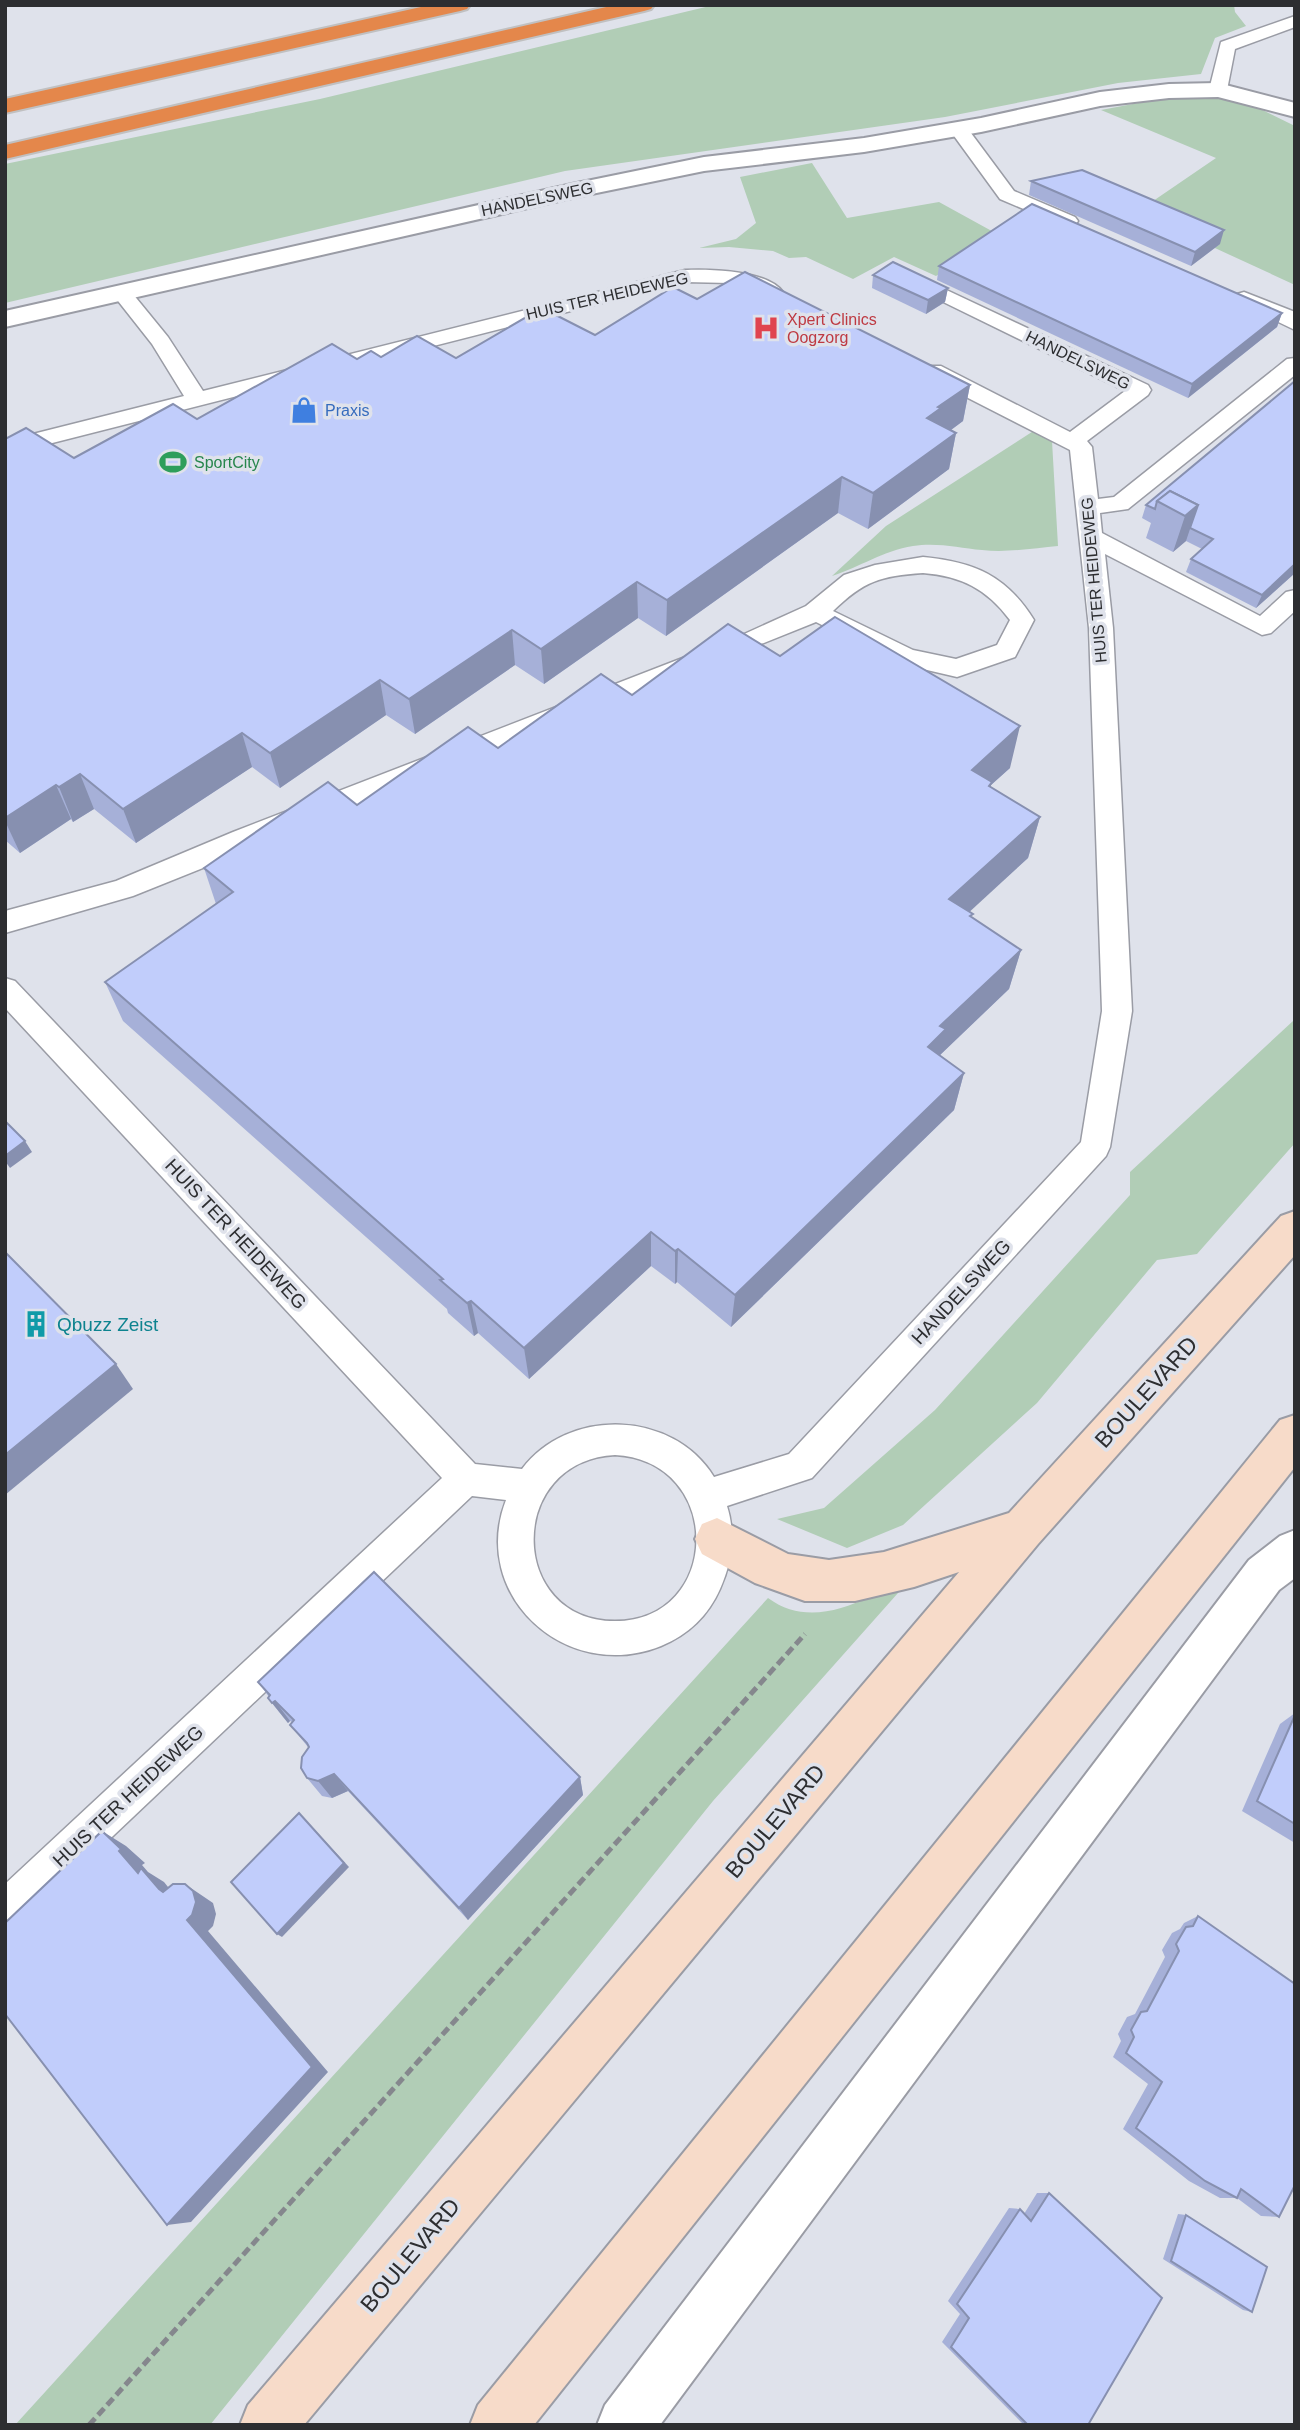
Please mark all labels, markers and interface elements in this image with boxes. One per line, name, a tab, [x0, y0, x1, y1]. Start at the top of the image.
street label: HANDELSWEG	[480, 179, 594, 219]
street label: HUIS TER HEIDEWEG	[524, 269, 690, 323]
place label: Xpert Clinics Oogzorg	[787, 311, 877, 346]
hospital icon: Xpert Clinics Oogzorg	[751, 313, 781, 343]
street label: HANDELSWEG	[1023, 327, 1133, 393]
shop icon: Praxis	[289, 395, 319, 425]
place label: Praxis	[325, 402, 369, 419]
sports icon: SportCity	[158, 447, 188, 477]
place label: SportCity	[194, 454, 260, 471]
street label: HUIS TER HEIDEWEG	[1078, 497, 1110, 663]
street label: HUIS TER HEIDEWEG	[161, 1155, 311, 1313]
street label: HANDELSWEG	[907, 1235, 1015, 1349]
building icon: Qbuzz Zeist	[21, 1309, 51, 1339]
place label: Qbuzz Zeist	[57, 1314, 159, 1335]
street label: BOULEVARD	[1089, 1331, 1203, 1453]
street label: HUIS TER HEIDEWEG	[49, 1721, 207, 1871]
street label: BOULEVARD	[720, 1759, 830, 1883]
street label: BOULEVARD	[355, 2193, 465, 2317]

